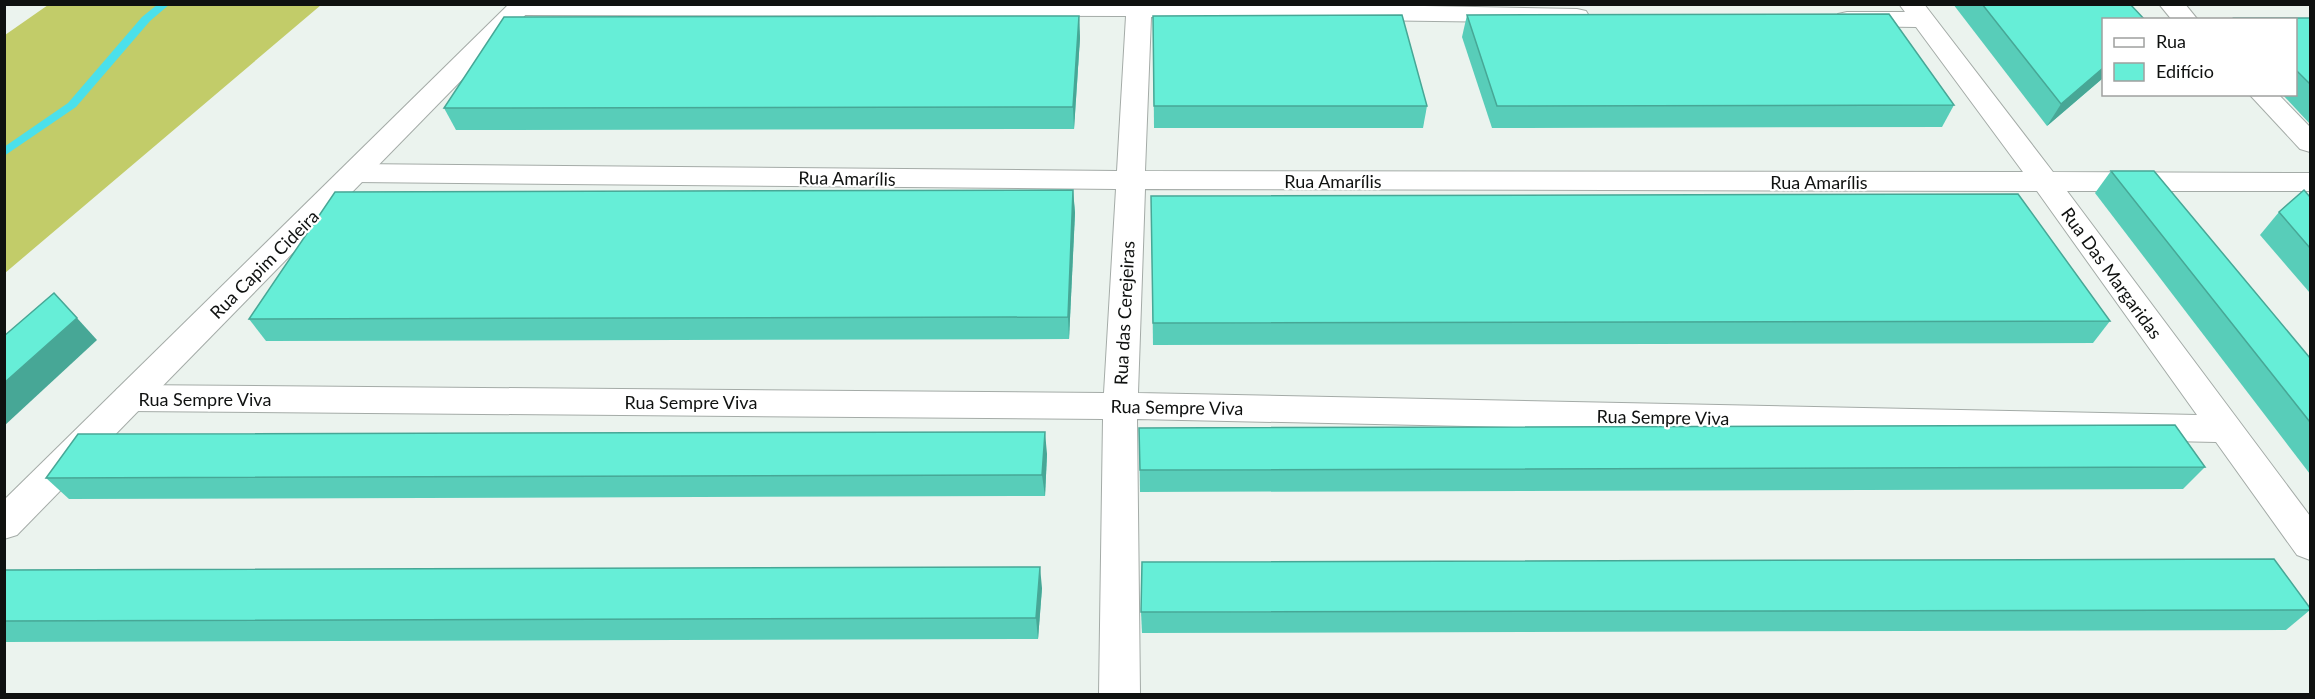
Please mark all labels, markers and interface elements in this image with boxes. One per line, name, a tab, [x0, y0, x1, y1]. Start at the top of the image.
legend	[2102, 18, 2297, 96]
text: Rua	[2156, 30, 2186, 52]
text: Edifício	[2156, 60, 2214, 82]
street label: Rua Amarílis	[798, 166, 896, 190]
street label: Rua Amarílis	[1284, 170, 1382, 192]
street label: Rua Amarílis	[1770, 171, 1868, 193]
street label: Rua Das Margaridas	[2057, 203, 2167, 343]
street label: Rua Capim Cideira	[205, 205, 323, 323]
street label: Rua das Cerejeiras	[1109, 240, 1139, 386]
street label: Rua Sempre Viva	[139, 388, 271, 410]
street label: Rua Sempre Viva	[625, 391, 757, 413]
street label: Rua Sempre Viva	[1110, 395, 1244, 419]
street label: Rua Sempre Viva	[1596, 405, 1730, 429]

